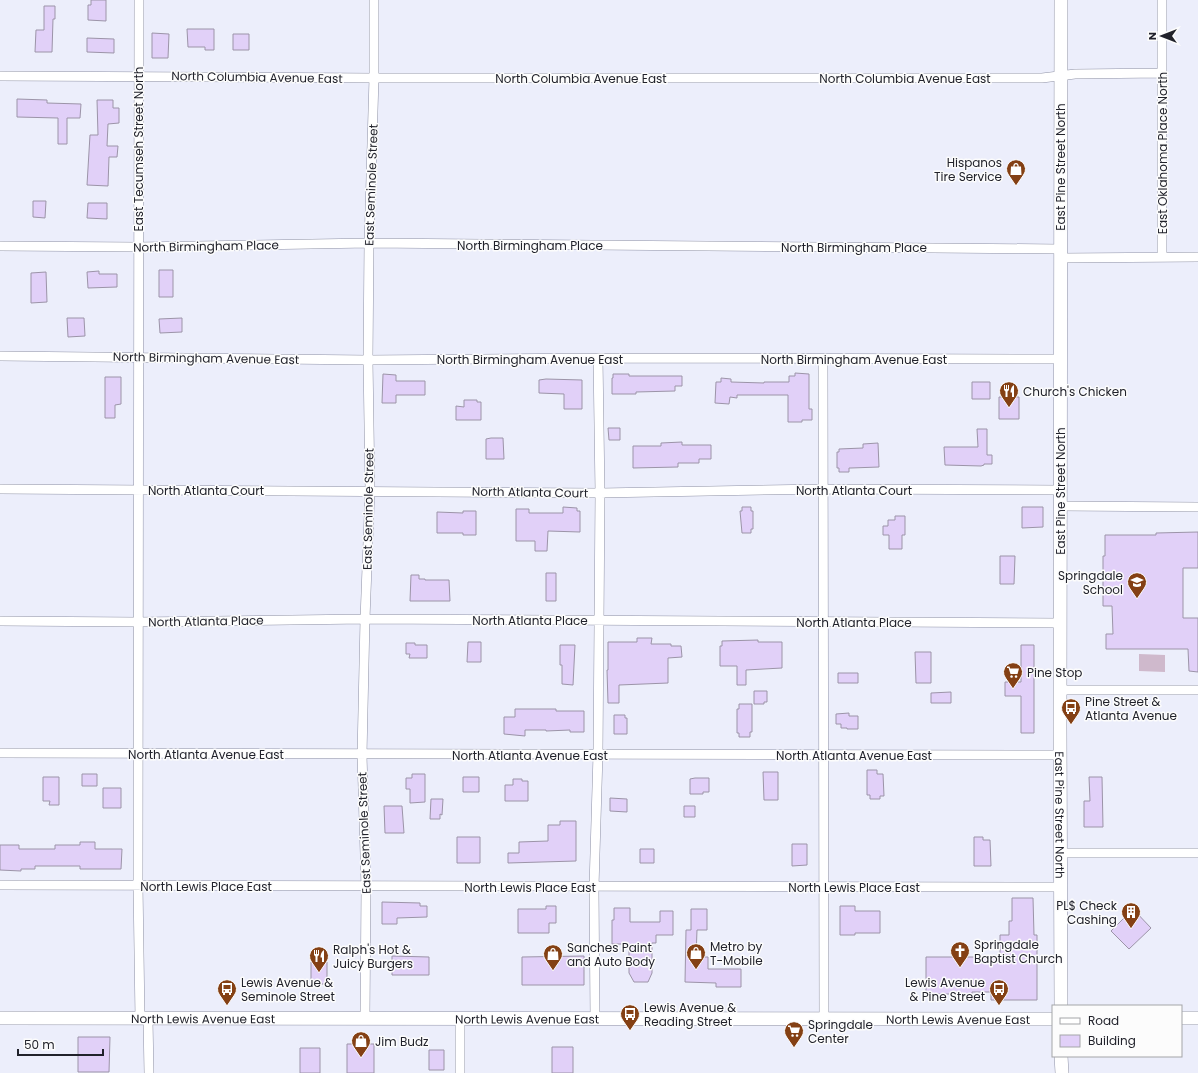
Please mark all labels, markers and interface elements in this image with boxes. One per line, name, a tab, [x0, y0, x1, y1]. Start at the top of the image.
north arrow	[1142, 16, 1182, 56]
text: N	[1144, 32, 1160, 40]
street label: East Tecumseh Street North	[130, 67, 147, 231]
street label: North Columbia Avenue East	[171, 67, 343, 87]
street label: North Columbia Avenue East	[495, 70, 667, 87]
street label: North Columbia Avenue East	[819, 70, 991, 87]
street label: East Oklahoma Place North	[1154, 72, 1171, 234]
street label: East Pine Street North	[1052, 103, 1069, 231]
street label: East Seminole Street	[360, 124, 382, 246]
place label: Hispanos Tire Service	[934, 154, 1002, 185]
shop icon: Hispanos Tire Service	[1005, 158, 1027, 186]
street label: North Birmingham Place	[133, 236, 279, 256]
street label: North Birmingham Place	[457, 237, 603, 254]
street label: North Birmingham Place	[781, 239, 927, 256]
street label: North Birmingham Avenue East	[113, 348, 299, 368]
street label: North Birmingham Avenue East	[437, 351, 623, 368]
street label: North Birmingham Avenue East	[761, 351, 947, 368]
restaurant icon: Church's Chicken	[998, 380, 1020, 408]
place label: Church's Chicken	[1023, 383, 1127, 400]
street label: East Pine Street North	[1052, 427, 1069, 555]
street label: East Seminole Street	[358, 448, 378, 570]
street label: North Atlanta Court	[148, 482, 264, 499]
street label: North Atlanta Court	[472, 482, 588, 502]
street label: North Atlanta Court	[796, 482, 912, 499]
place label: Springdale School	[1058, 567, 1123, 598]
school or university icon: Springdale School	[1126, 571, 1148, 599]
street label: North Atlanta Place	[148, 611, 264, 631]
street label: North Atlanta Place	[472, 612, 588, 629]
street label: North Atlanta Place	[796, 614, 912, 631]
supermarket icon: Pine Stop	[1002, 661, 1024, 689]
place label: Pine Stop	[1027, 664, 1082, 681]
place label: Pine Street & Atlanta Avenue	[1085, 693, 1177, 724]
bus stop icon: Pine Street & Atlanta Avenue	[1060, 697, 1082, 725]
street label: North Atlanta Avenue East	[128, 746, 284, 763]
street label: North Atlanta Avenue East	[452, 747, 608, 764]
street label: North Atlanta Avenue East	[776, 747, 932, 764]
street label: East Pine Street North	[1052, 751, 1069, 879]
street label: East Seminole Street	[353, 772, 375, 894]
street label: North Lewis Place East	[140, 878, 272, 895]
street label: North Lewis Place East	[464, 879, 596, 896]
street label: North Lewis Place East	[788, 879, 920, 896]
place label: PL$ Check Cashing	[1056, 897, 1118, 928]
building icon: PL$ Check Cashing	[1120, 901, 1142, 929]
place label: Springdale Baptist Church	[974, 936, 1063, 967]
place label: Metro by T-Mobile	[710, 938, 763, 969]
place label: Sanches Paint and Auto Body	[567, 939, 655, 970]
church icon: Springdale Baptist Church	[949, 940, 971, 968]
place label: Ralph's Hot & Juicy Burgers	[333, 941, 413, 972]
shop icon: Metro by T-Mobile	[685, 942, 707, 970]
shop icon: Sanches Paint and Auto Body	[542, 943, 564, 971]
restaurant icon: Ralph's Hot & Juicy Burgers	[308, 945, 330, 973]
place label: Lewis Avenue & Seminole Street	[241, 974, 335, 1005]
place label: Lewis Avenue & Pine Street	[905, 974, 985, 1005]
bus stop icon: Lewis Avenue & Seminole Street	[216, 978, 238, 1006]
bus stop icon: Lewis Avenue & Pine Street	[988, 978, 1010, 1006]
place label: Lewis Avenue & Reading Street	[644, 999, 736, 1030]
bus stop icon: Lewis Avenue & Reading Street	[619, 1003, 641, 1031]
legend	[1052, 1005, 1182, 1057]
street label: North Lewis Avenue East	[131, 1010, 275, 1027]
street label: North Lewis Avenue East	[455, 1010, 599, 1027]
street label: North Lewis Avenue East	[886, 1010, 1030, 1027]
text: Road	[1088, 1012, 1119, 1029]
place label: Springdale Center	[808, 1016, 873, 1047]
supermarket icon: Springdale Center	[783, 1020, 805, 1048]
shop icon: Jim Budz	[350, 1030, 372, 1058]
scale bar	[18, 1031, 103, 1057]
text: Building	[1088, 1032, 1136, 1049]
place label: Jim Budz	[375, 1033, 429, 1050]
text: 50 m	[24, 1036, 55, 1053]

